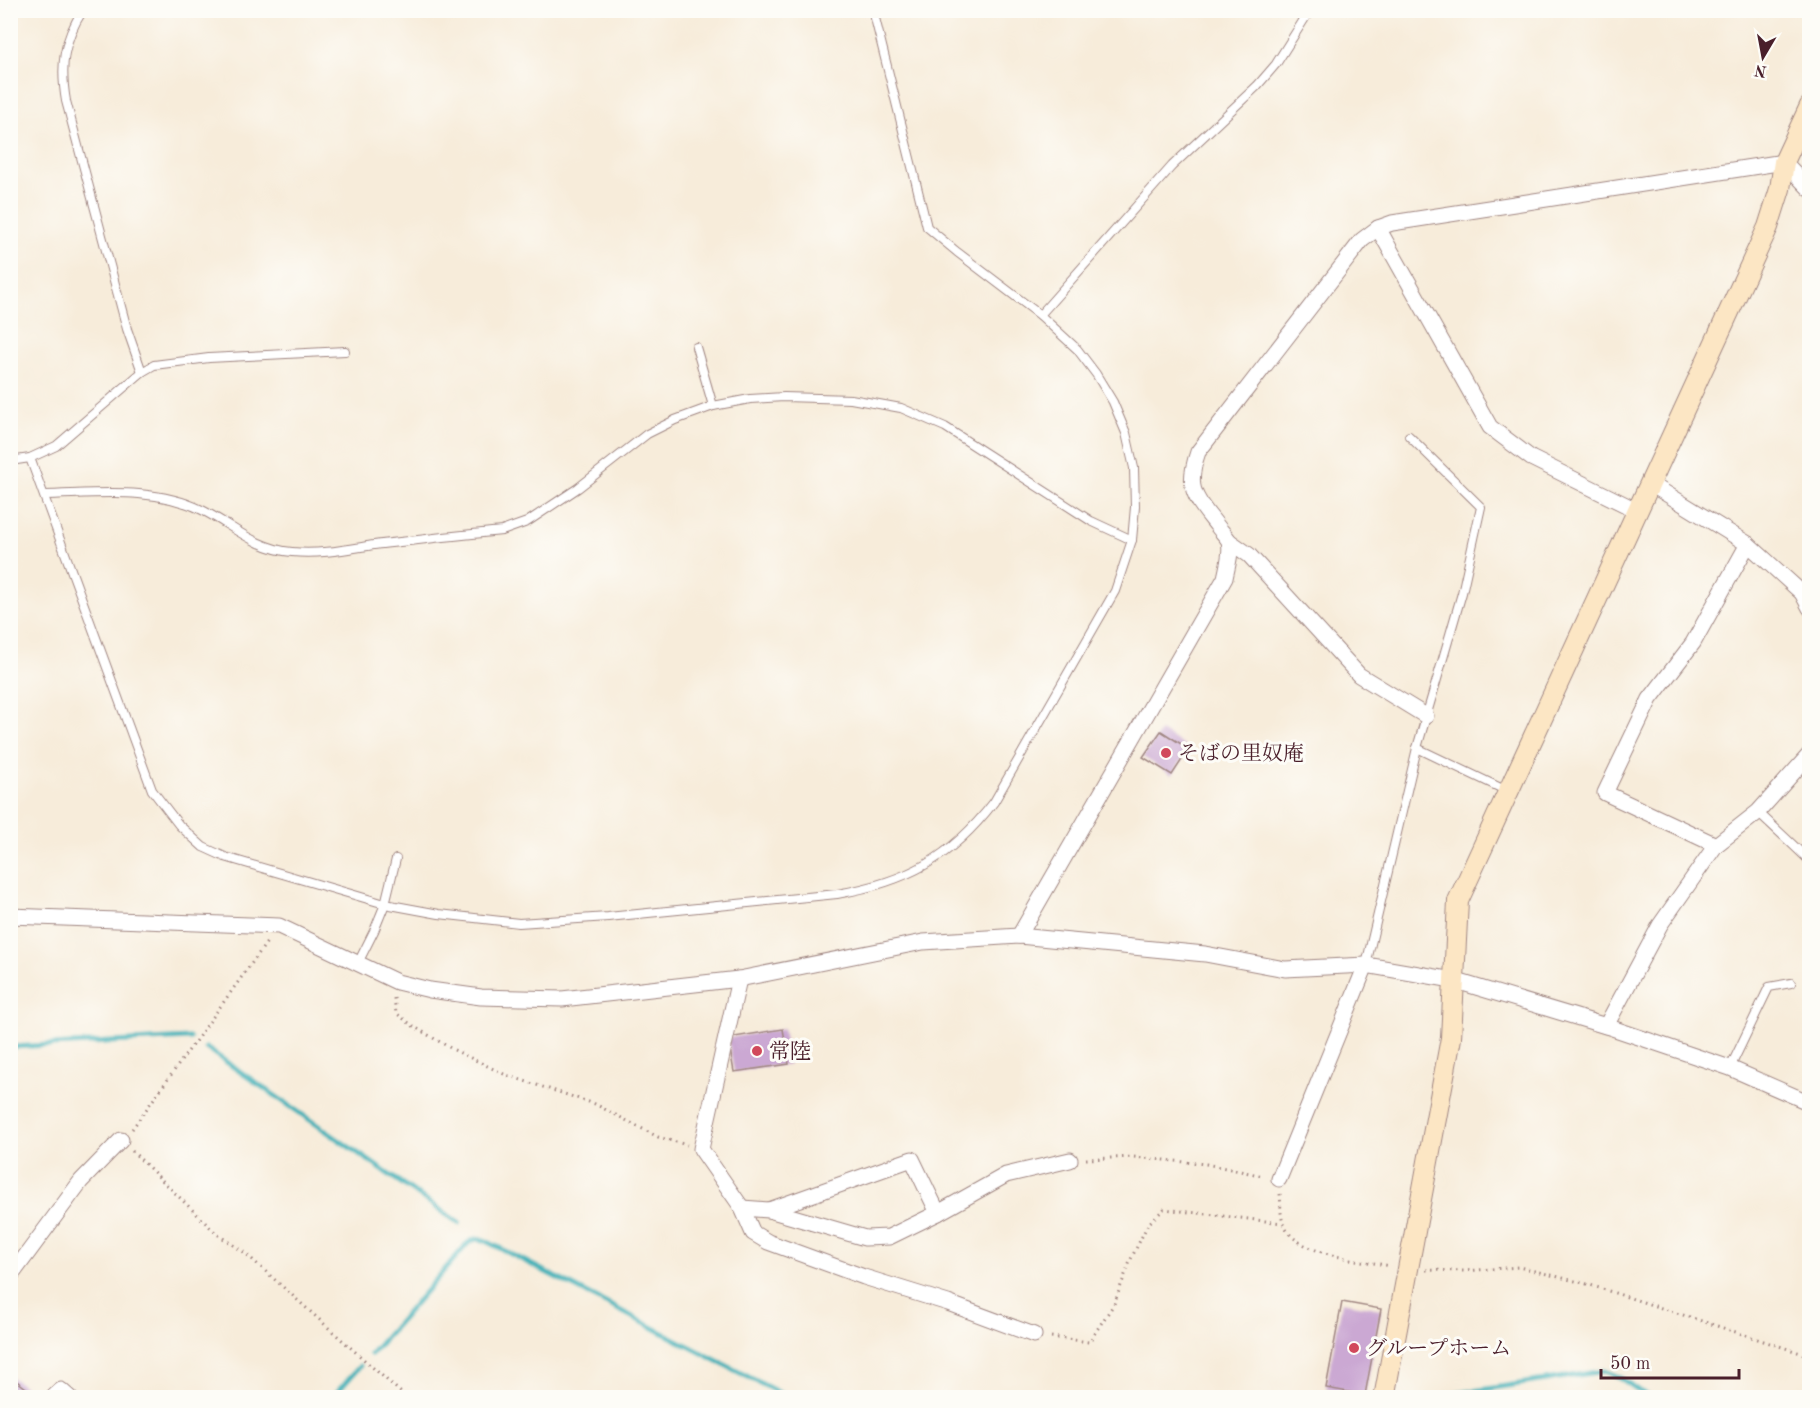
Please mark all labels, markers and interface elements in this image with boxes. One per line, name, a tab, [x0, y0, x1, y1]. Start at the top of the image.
north arrow	[1733, 27, 1793, 87]
text: N	[1753, 61, 1768, 79]
place label: そばの里奴庵	[1178, 742, 1304, 765]
marker: そばの里奴庵	[1159, 746, 1173, 760]
place label: 常陸	[769, 1040, 811, 1063]
marker: 常陸	[750, 1044, 764, 1058]
place label: グループホーム	[1366, 1338, 1511, 1360]
marker: グループホーム	[1347, 1341, 1361, 1355]
scale bar	[1601, 1342, 1739, 1380]
text: 50 m	[1610, 1355, 1650, 1373]

